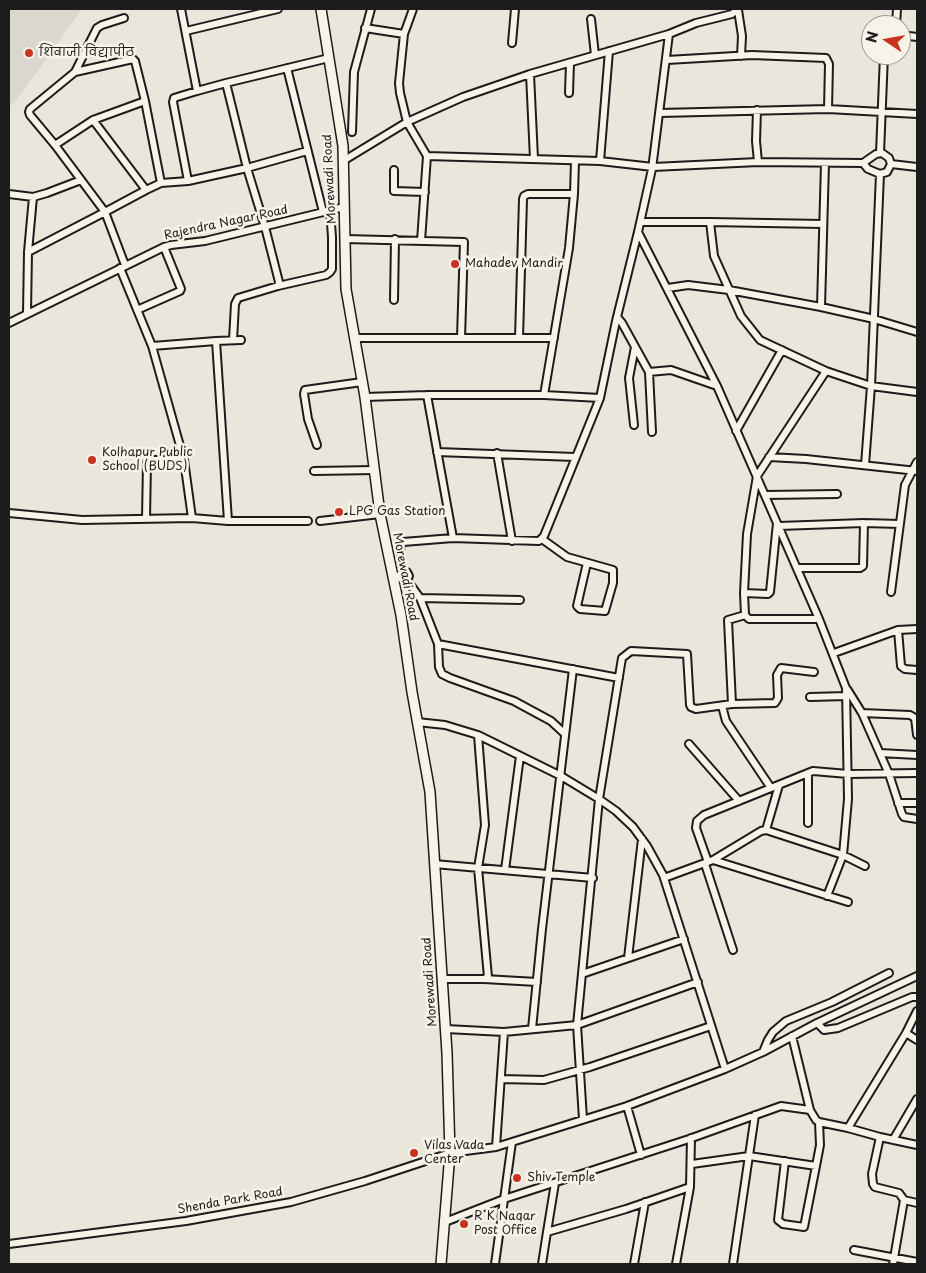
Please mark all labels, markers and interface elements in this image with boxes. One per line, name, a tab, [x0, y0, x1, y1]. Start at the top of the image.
north arrow	[861, 15, 911, 65]
text: N	[860, 29, 883, 45]
place label: शिवाजी विद्यापीठ	[39, 46, 134, 60]
marker: शिवाजी विद्यापीठ	[23, 47, 35, 59]
street label: Morewadi Road	[320, 134, 340, 224]
street label: Rajendra Nagar Road	[163, 203, 289, 243]
place label: Mahadev Mandir	[465, 257, 563, 271]
marker: Mahadev Mandir	[449, 258, 461, 270]
place label: Kolhapur Public School (BUDS)	[102, 446, 193, 474]
marker: Kolhapur Public School (BUDS)	[86, 454, 98, 466]
place label: LPG Gas Station	[349, 505, 445, 519]
marker: LPG Gas Station	[333, 506, 345, 518]
street label: Morewadi Road	[389, 532, 421, 622]
street label: Morewadi Road	[420, 937, 440, 1027]
place label: Vilas Vada Center	[424, 1139, 484, 1167]
marker: Vilas Vada Center	[408, 1147, 420, 1159]
place label: Shiv Temple	[527, 1171, 595, 1185]
marker: Shiv Temple	[511, 1172, 523, 1184]
street label: Shenda Park Road	[176, 1185, 284, 1217]
place label: R K Nagar Post Office	[474, 1210, 537, 1238]
marker: R K Nagar Post Office	[458, 1218, 470, 1230]

